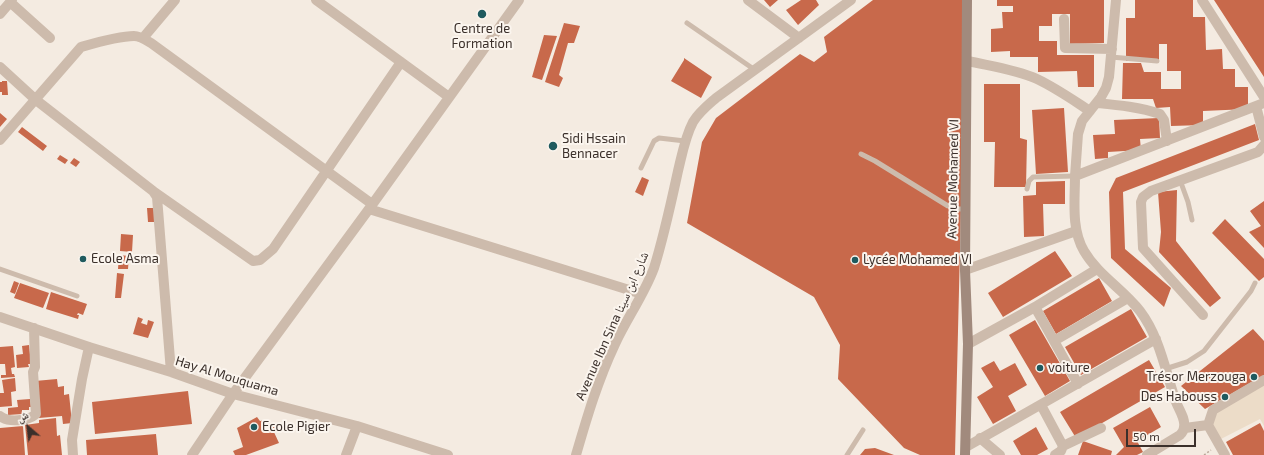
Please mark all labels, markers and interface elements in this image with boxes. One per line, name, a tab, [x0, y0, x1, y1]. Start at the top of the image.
marker: Centre de Formation	[476, 8, 488, 20]
place label: Centre de Formation	[451, 21, 513, 52]
street label: Avenue Mohamed VI	[944, 119, 962, 239]
place label: Sidi Hssain Bennacer	[562, 131, 626, 162]
marker: Sidi Hssain Bennacer	[547, 140, 559, 152]
street label: Avenue Ibn Sina شارع ابن سينا	[572, 249, 652, 403]
place label: Ecole Asma	[91, 251, 159, 267]
place label: Lycée Mohamed VI	[863, 252, 972, 268]
marker: Ecole Asma	[78, 254, 88, 264]
marker: Lycée Mohamed VI	[850, 255, 860, 265]
street label: Hay Al Mouquama	[173, 353, 281, 399]
place label: voiture	[1048, 360, 1090, 376]
marker: voiture	[1035, 363, 1045, 373]
place label: Trésor Merzouga	[1146, 369, 1246, 385]
marker: Trésor Merzouga	[1249, 372, 1259, 382]
place label: Des Habouss	[1141, 389, 1217, 405]
marker: Des Habouss	[1220, 392, 1230, 402]
north arrow	[8, 407, 48, 447]
text: ش	[14, 407, 30, 424]
place label: Ecole Pigier	[262, 419, 330, 435]
scale bar	[1128, 421, 1198, 447]
marker: Ecole Pigier	[249, 422, 259, 432]
text: 50 m	[1133, 429, 1160, 443]

